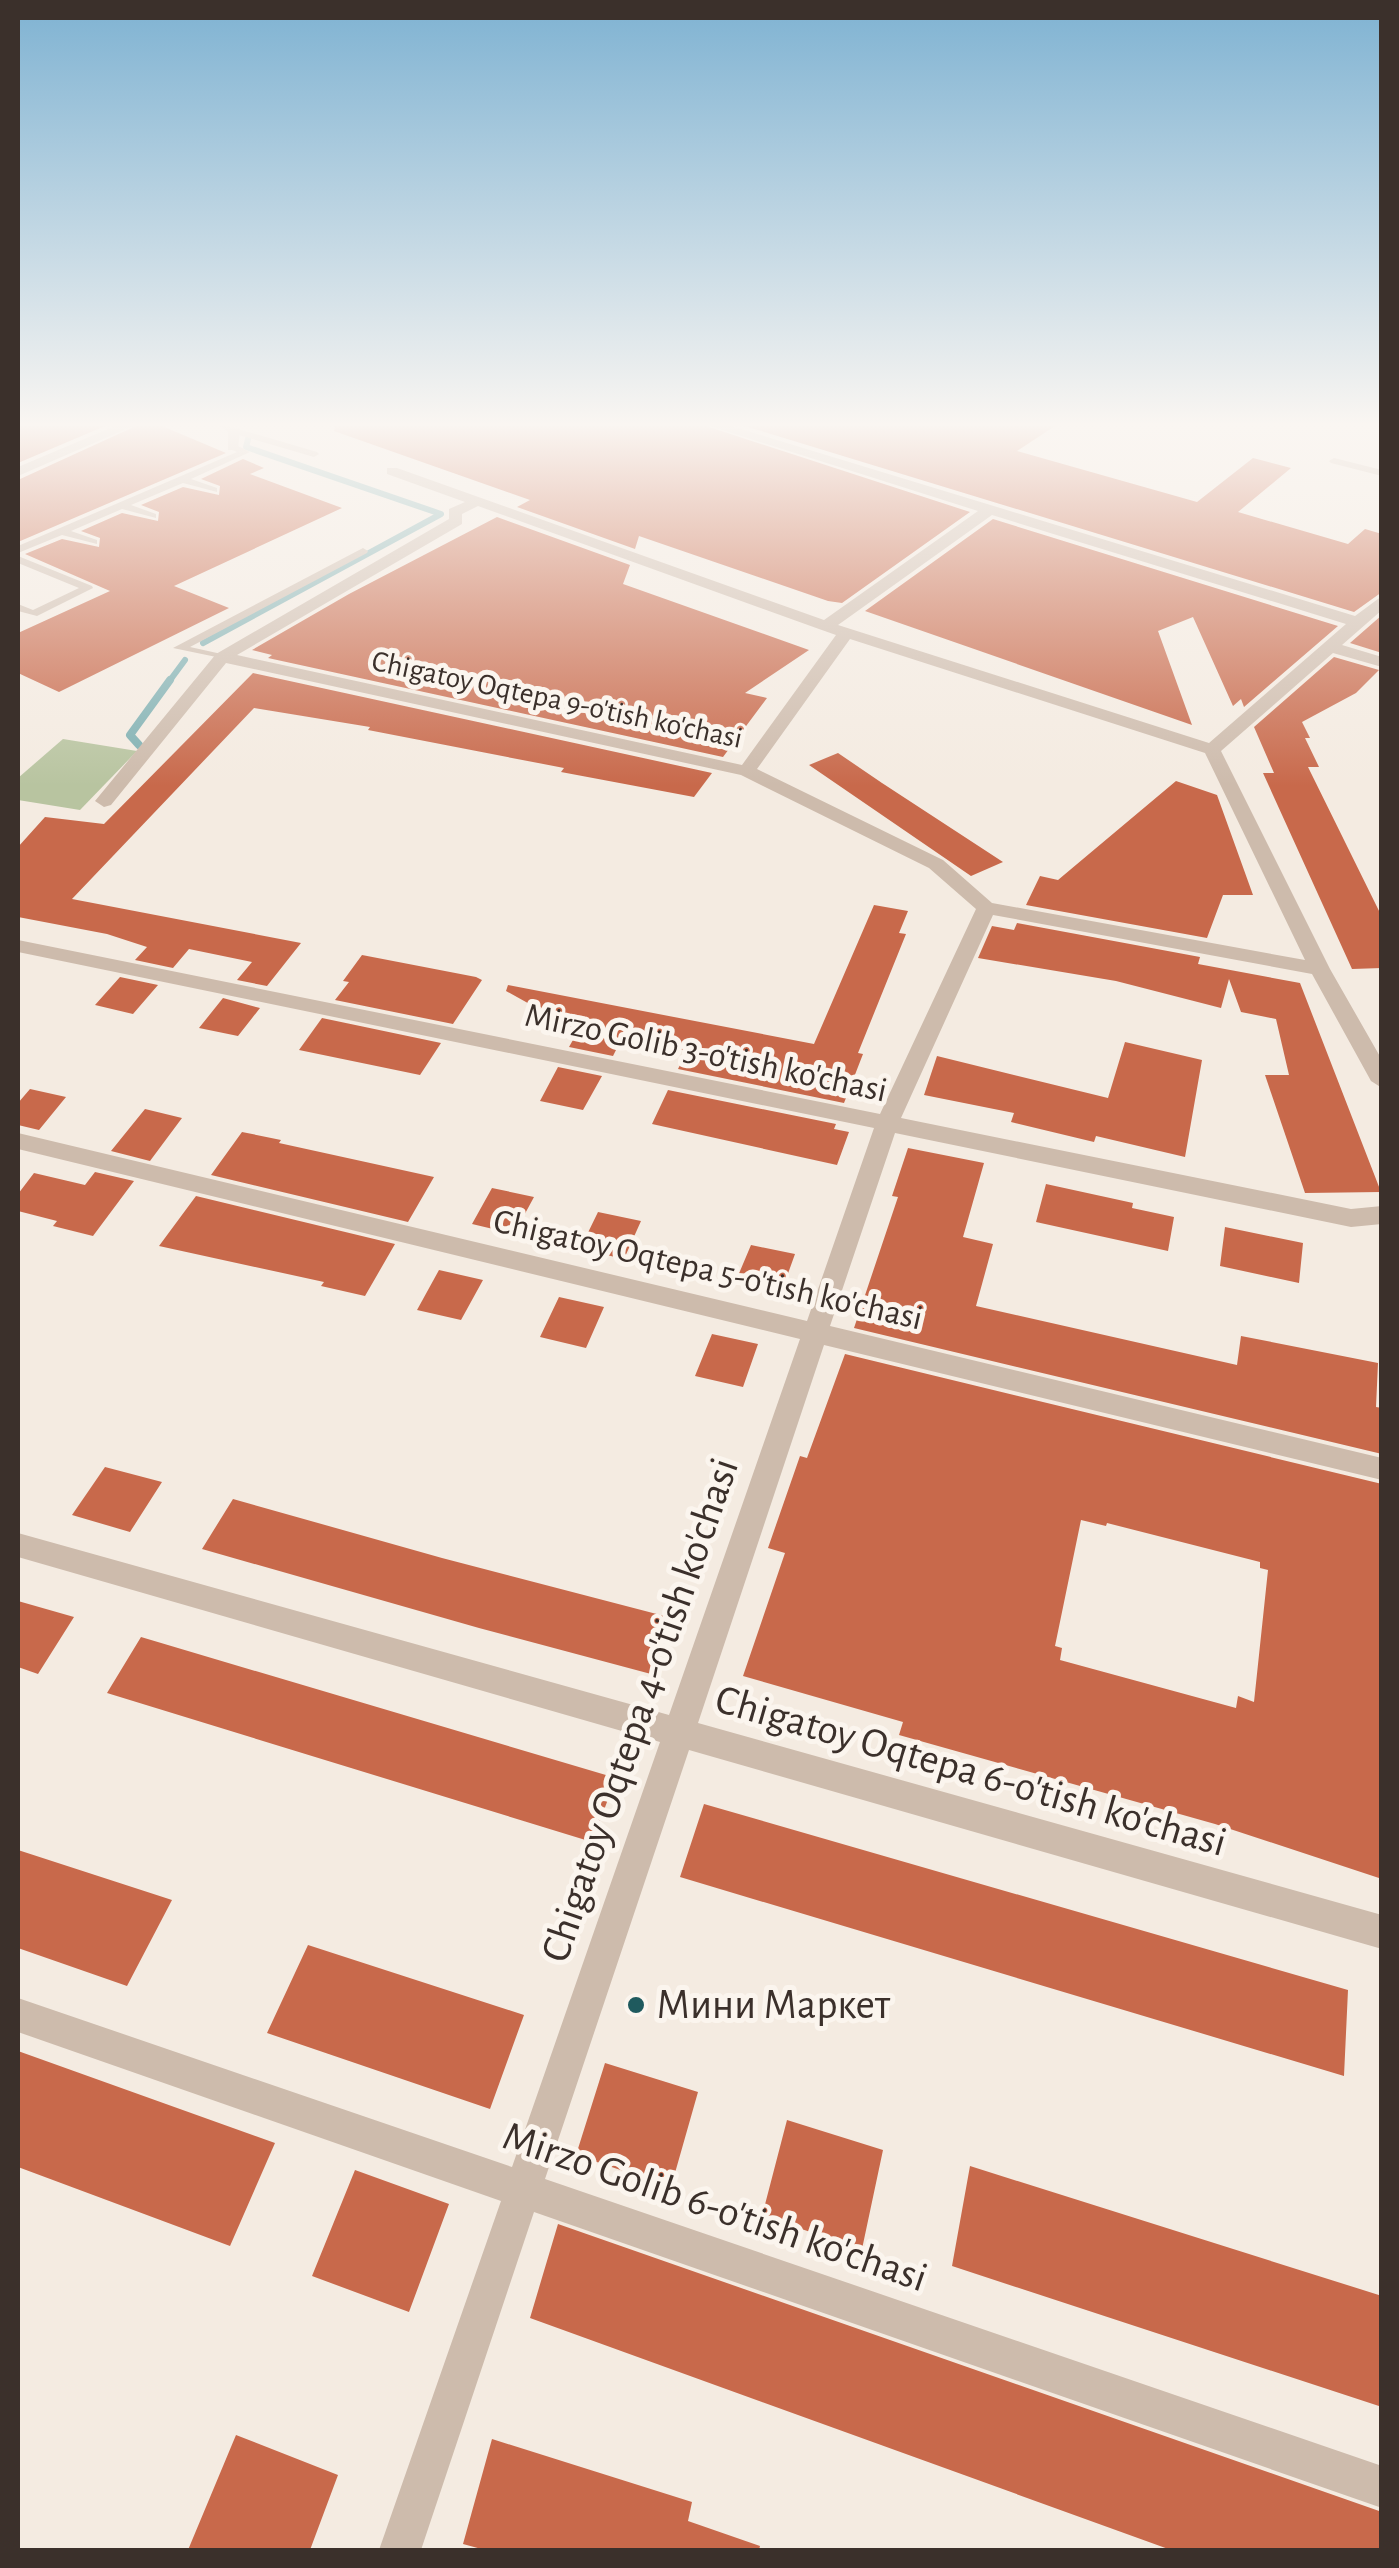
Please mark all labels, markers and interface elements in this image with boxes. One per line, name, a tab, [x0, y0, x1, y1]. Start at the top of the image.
street label: Chigatoy Oqtepa 9-o'tish ko'chasi	[369, 646, 745, 754]
street label: Mirzo Golib 3-o'tish ko'chasi	[522, 997, 890, 1109]
street label: Chigatoy Oqtepa 5-o'tish ko'chasi	[490, 1204, 926, 1336]
street label: Chigatoy Oqtepa 4-o'tish ko'chasi	[534, 1453, 746, 1967]
street label: Chigatoy Oqtepa 6-o'tish ko'chasi	[711, 1678, 1231, 1864]
place label: Мини Маркет	[656, 1984, 891, 2026]
marker: Мини Маркет	[625, 1994, 647, 2016]
street label: Mirzo Golib 6-o'tish ko'chasi	[498, 2115, 932, 2299]

